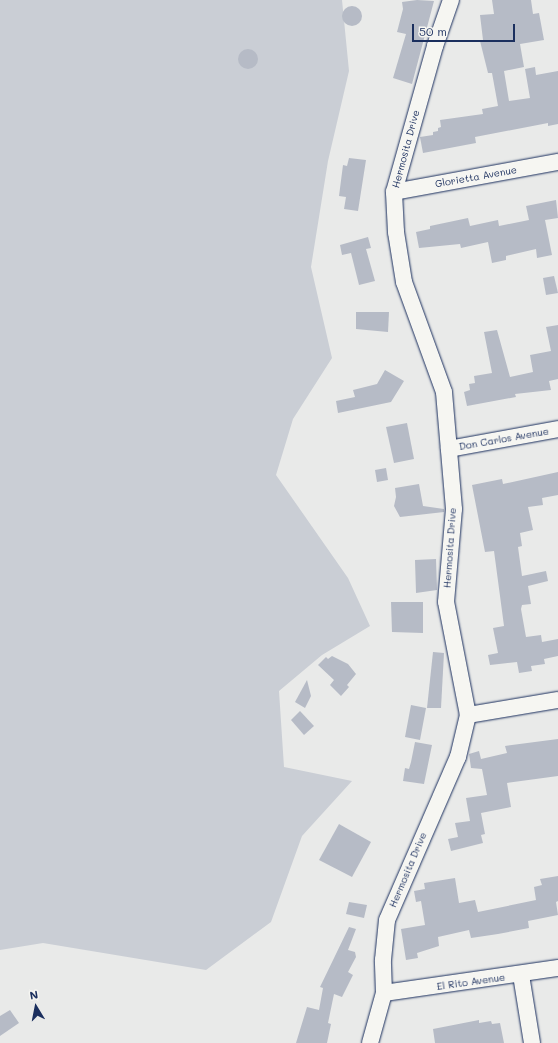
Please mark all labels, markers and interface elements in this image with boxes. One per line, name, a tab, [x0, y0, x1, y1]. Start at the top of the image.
scale bar	[414, 16, 517, 42]
text: 50 m	[419, 23, 447, 39]
street label: Hermosita Drive	[390, 109, 422, 189]
street label: Glorietta Avenue	[434, 164, 518, 190]
street label: Don Carlos Avenue	[458, 425, 550, 453]
street label: Hermosita Drive	[441, 507, 459, 589]
street label: Hermosita Drive	[387, 831, 429, 909]
street label: El Rito Avenue	[436, 971, 506, 993]
north arrow	[16, 987, 56, 1027]
text: N	[28, 987, 39, 1003]

